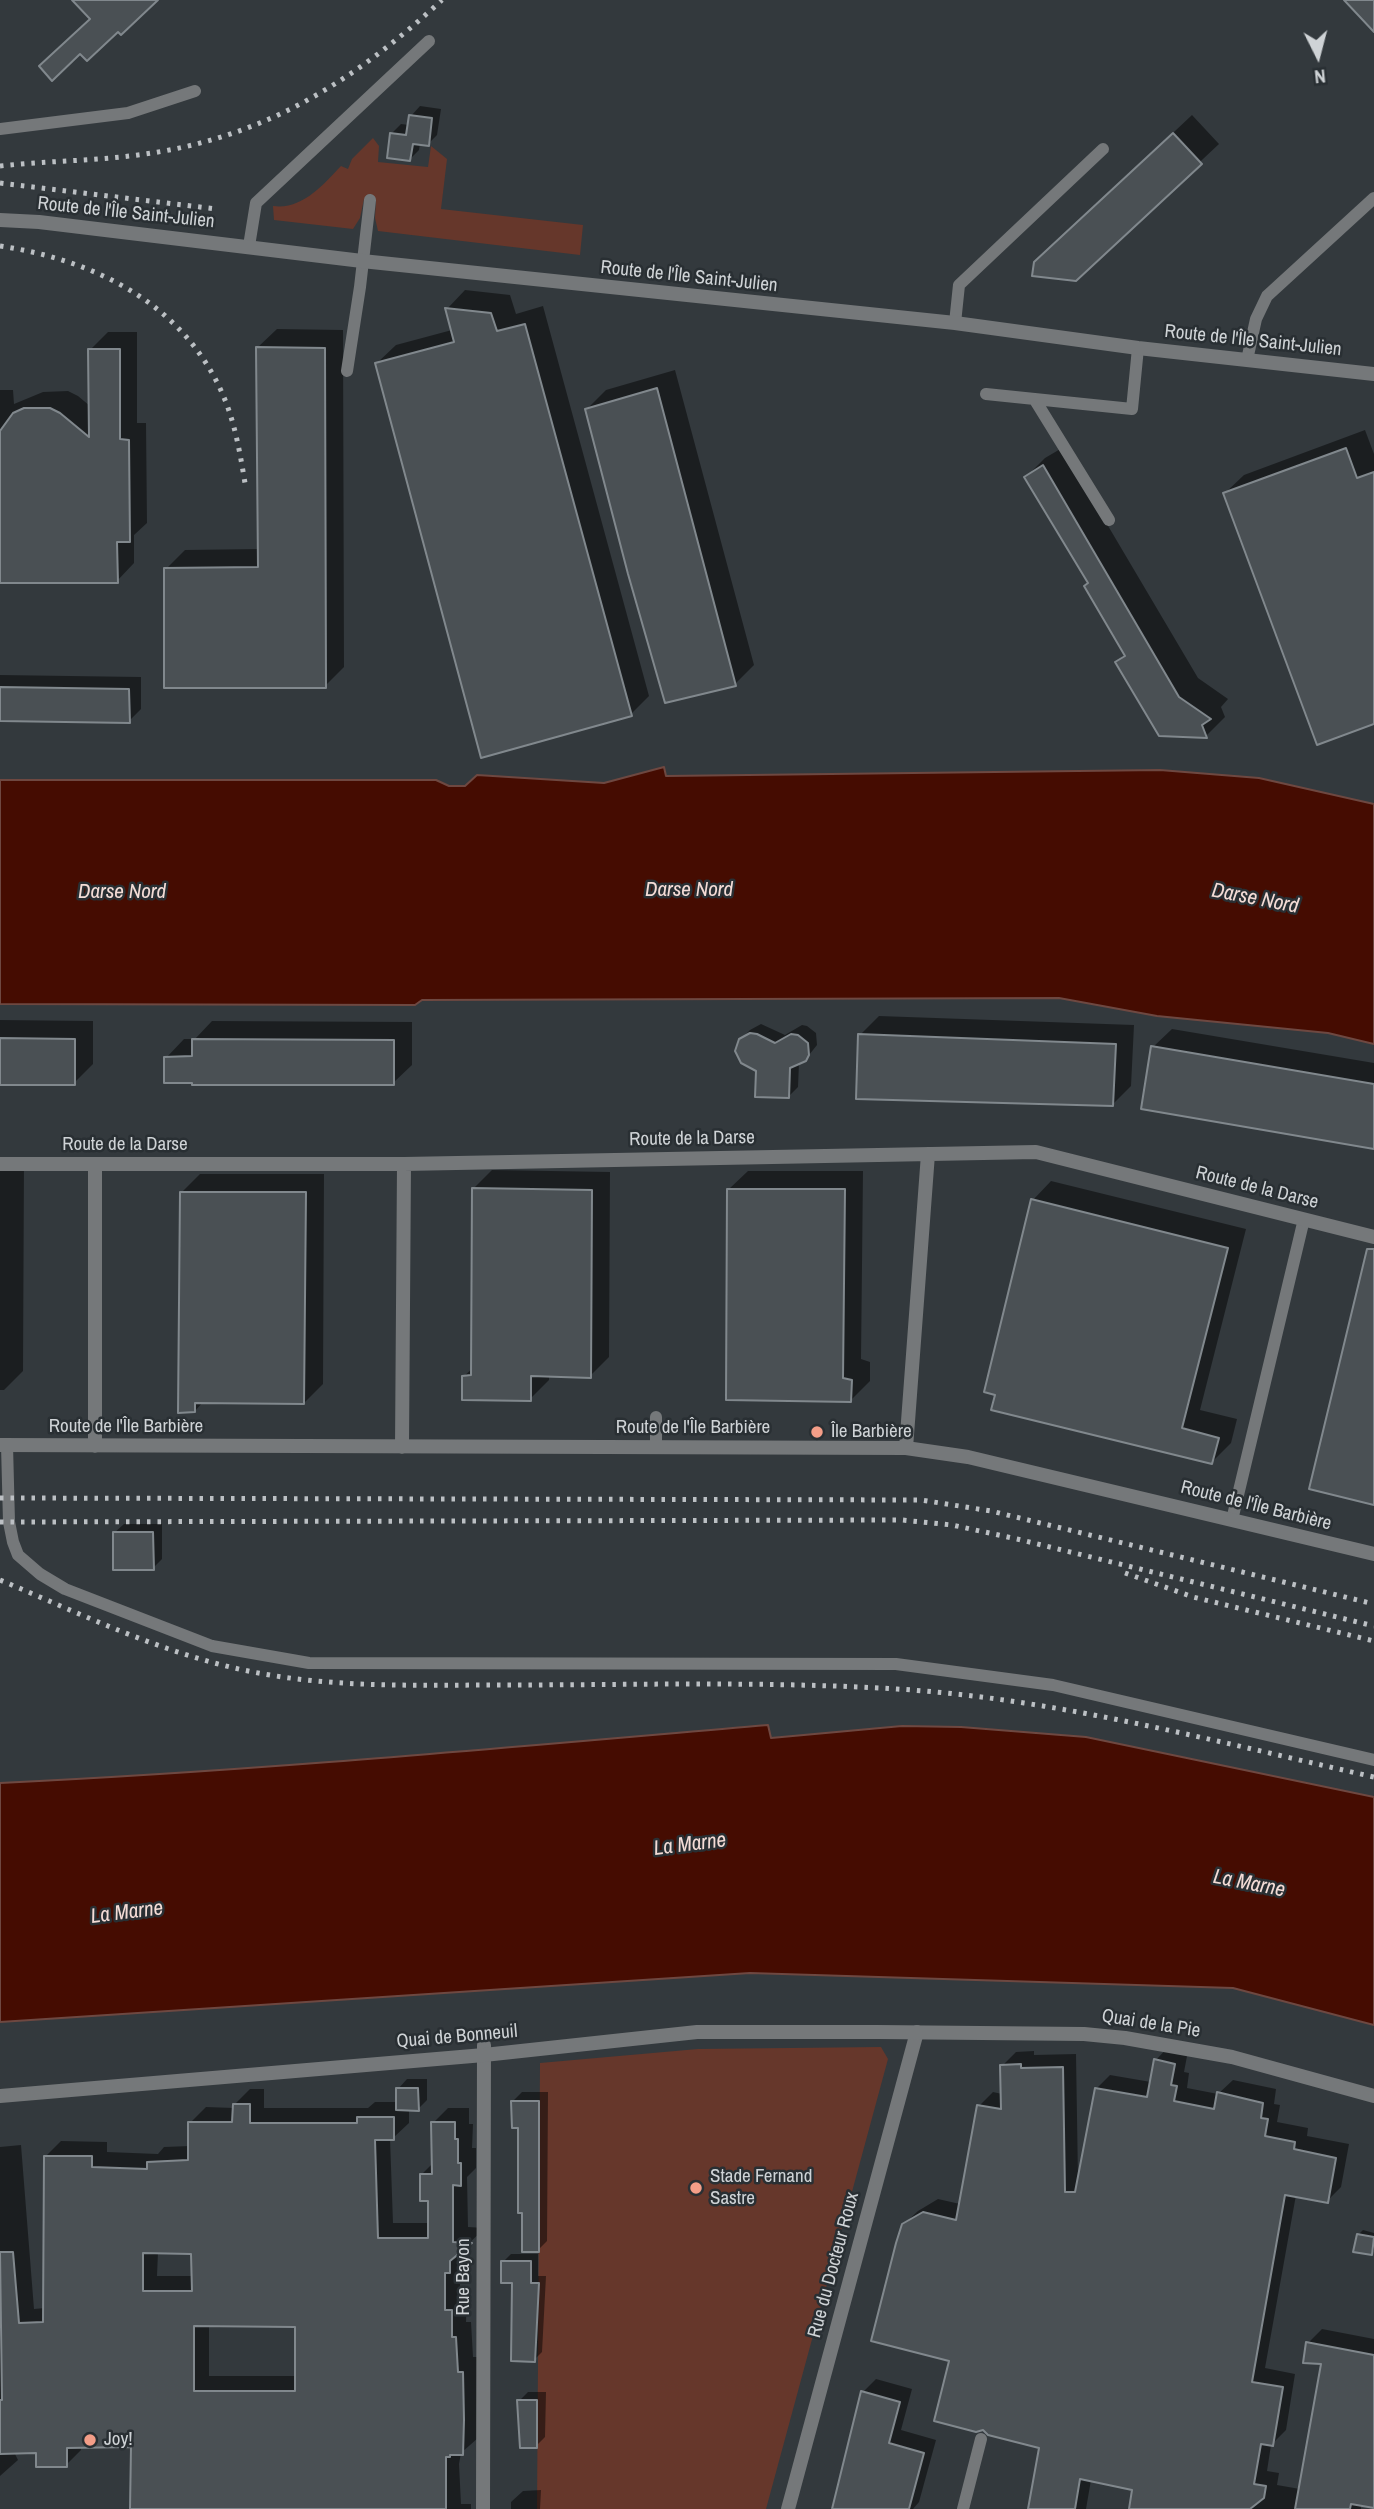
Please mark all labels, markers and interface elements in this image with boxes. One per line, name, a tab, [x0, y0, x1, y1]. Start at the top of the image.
north arrow	[1283, 21, 1353, 91]
text: N	[1313, 63, 1327, 90]
street label: Route de l'Île Saint-Julien	[36, 192, 216, 234]
street label: Route de l'Île Saint-Julien	[599, 256, 779, 298]
street label: Route de l'Île Saint-Julien	[1163, 320, 1343, 362]
water label: Darse Nord	[645, 877, 733, 903]
water label: Darse Nord	[1209, 878, 1301, 920]
water label: Darse Nord	[78, 879, 166, 905]
street label: Route de la Darse	[629, 1127, 755, 1151]
street label: Route de la Darse	[62, 1134, 188, 1156]
street label: Route de la Darse	[1193, 1162, 1321, 1214]
street label: Route de l'Île Barbière	[49, 1416, 203, 1438]
street label: Route de l'Île Barbière	[616, 1417, 770, 1439]
place label: Île Barbière	[831, 1421, 912, 1443]
marker: Île Barbière	[809, 1424, 825, 1440]
street label: Route de l'Île Barbière	[1178, 1476, 1334, 1536]
water label: La Marne	[652, 1828, 728, 1862]
water label: La Marne	[1211, 1865, 1287, 1903]
water label: La Marne	[89, 1896, 165, 1930]
street label: Quai de la Pie	[1100, 2005, 1202, 2043]
street label: Quai de Bonneuil	[396, 2020, 518, 2054]
place label: Stade Fernand Sastre	[710, 2166, 812, 2210]
marker: Stade Fernand Sastre	[688, 2180, 704, 2196]
street label: Rue du Docteur Roux	[804, 2190, 864, 2340]
street label: Rue Bayon	[453, 2238, 475, 2316]
place label: Joy!	[104, 2429, 133, 2451]
marker: Joy!	[82, 2432, 98, 2448]

